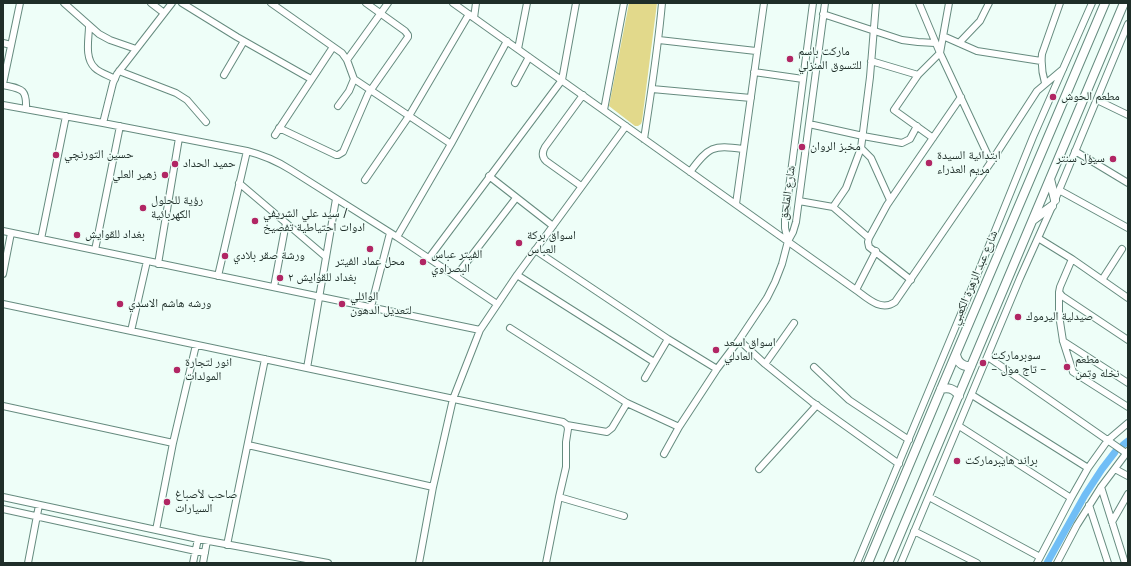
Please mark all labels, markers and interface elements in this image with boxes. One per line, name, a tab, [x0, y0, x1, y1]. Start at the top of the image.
place label: ماركت باسم للتسوق المنزلي	[798, 45, 862, 73]
marker: ماركت باسم للتسوق المنزلي	[785, 54, 795, 64]
place label: مطعم الحوش	[1061, 90, 1120, 104]
marker: مطعم الحوش	[1048, 92, 1058, 102]
place label: مخبز الروان	[810, 140, 861, 154]
marker: مخبز الروان	[797, 142, 807, 152]
place label: حسين التورنچي	[64, 148, 134, 162]
place label: ابتدائية السيدة مريم العذراء	[937, 149, 1001, 177]
marker: حسين التورنچي	[51, 150, 61, 160]
place label: سيؤل سنتر	[1056, 152, 1105, 166]
marker: سيؤل سنتر	[1108, 154, 1118, 164]
place label: حميد الحداد	[183, 157, 236, 171]
marker: ابتدائية السيدة مريم العذراء	[924, 158, 934, 168]
marker: حميد الحداد	[170, 159, 180, 169]
street label: شارع الملحق	[777, 165, 799, 221]
place label: زهير العلي	[112, 168, 157, 182]
marker: زهير العلي	[160, 170, 170, 180]
place label: رؤية للحلول الكهربائية	[151, 194, 203, 222]
marker: رؤية للحلول الكهربائية	[138, 203, 148, 213]
place label: سيد علي الشريفي / ادوات احتياطية تفصيخ	[263, 207, 365, 235]
marker: سيد علي الشريفي / ادوات احتياطية تفصيخ	[250, 216, 260, 226]
place label: بغداد للقوايش	[85, 228, 145, 242]
place label: اسواق بركة العباس	[527, 229, 576, 257]
street label: شارع عبد الزهرة الكعبي	[949, 229, 1001, 327]
marker: بغداد للقوايش	[72, 230, 82, 240]
marker: اسواق بركة العباس	[514, 238, 524, 248]
marker: محل عماد الفيتر	[365, 244, 375, 254]
place label: الفيتر عباس البصراوي	[431, 248, 482, 276]
place label: ورشة صقر بلادي	[233, 249, 305, 263]
marker: ورشة صقر بلادي	[220, 251, 230, 261]
place label: محل عماد الفيتر	[335, 255, 405, 269]
marker: الفيتر عباس البصراوي	[418, 257, 428, 267]
place label: بغداد للقوايش ٢	[288, 271, 356, 285]
marker: بغداد للقوايش ٢	[275, 273, 285, 283]
place label: الوائلي لتعديل الدهون	[350, 290, 412, 318]
place label: ورشه هاشم الاسدي	[128, 297, 211, 311]
marker: ورشه هاشم الاسدي	[115, 299, 125, 309]
marker: الوائلي لتعديل الدهون	[337, 299, 347, 309]
place label: صيدلية اليرموك	[1026, 310, 1093, 324]
marker: صيدلية اليرموك	[1013, 312, 1023, 322]
place label: اسواق اسعد العادلي	[724, 336, 776, 364]
marker: اسواق اسعد العادلي	[711, 345, 721, 355]
place label: سوبرماركت - تاج مول -	[991, 349, 1047, 377]
place label: مطعم نخله وتمن	[1075, 353, 1120, 381]
place label: انور لتجارة المولدات	[185, 356, 232, 384]
marker: سوبرماركت - تاج مول -	[978, 358, 988, 368]
marker: مطعم نخله وتمن	[1062, 362, 1072, 372]
marker: انور لتجارة المولدات	[172, 365, 182, 375]
place label: براند هايبرماركت	[965, 454, 1038, 468]
marker: براند هايبرماركت	[952, 456, 962, 466]
place label: صاحب لأصباغ السيارات	[175, 488, 238, 516]
marker: صاحب لأصباغ السيارات	[162, 497, 172, 507]

